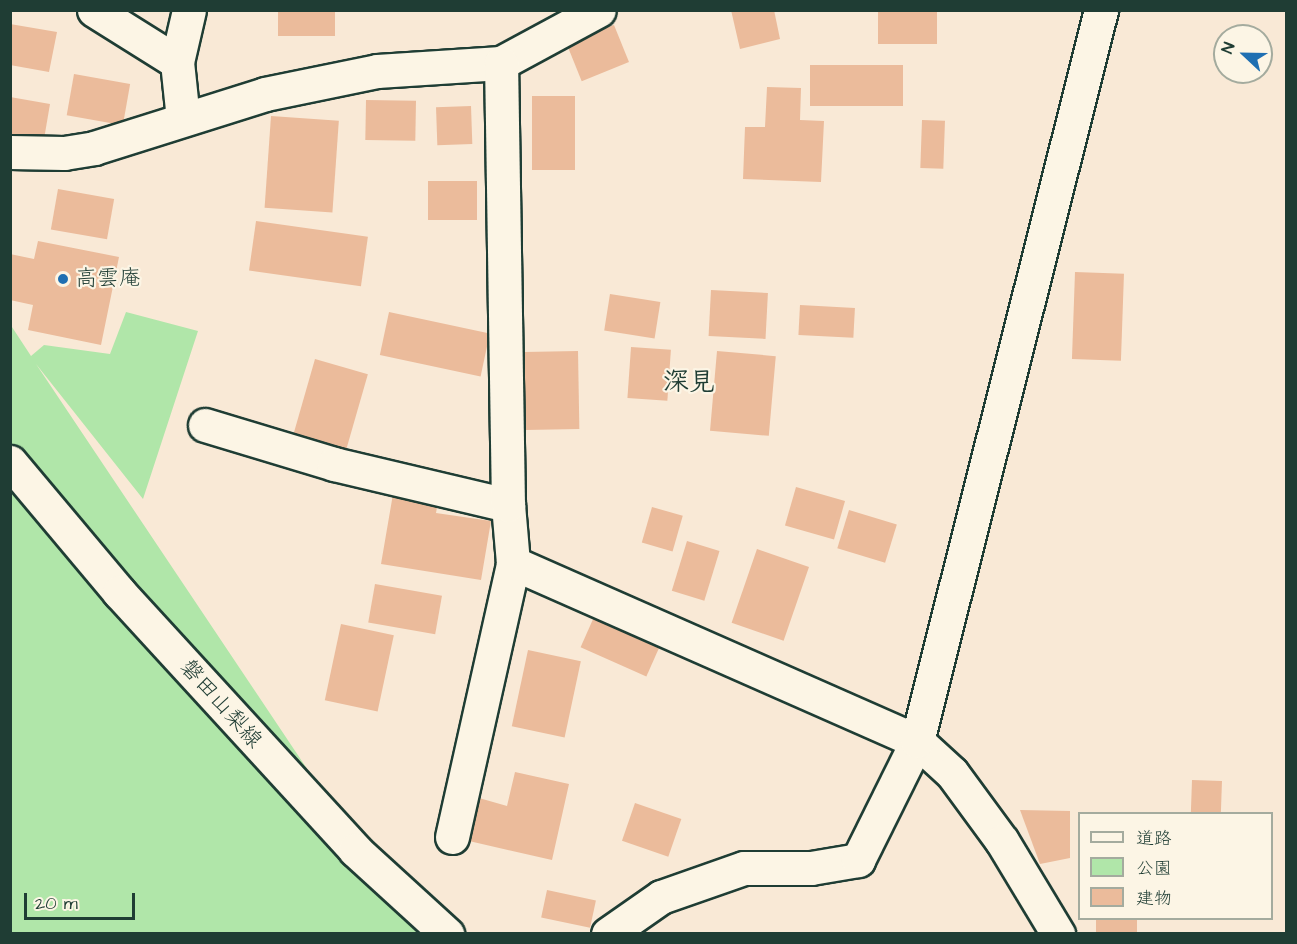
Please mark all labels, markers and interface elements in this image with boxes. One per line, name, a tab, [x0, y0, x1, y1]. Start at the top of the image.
north arrow	[1213, 24, 1273, 84]
text: N	[1216, 39, 1240, 57]
place label: 高雲庵	[75, 266, 141, 292]
marker: 高雲庵	[56, 272, 70, 286]
district label: 深見	[663, 367, 715, 399]
street label: 磐田山梨線	[174, 654, 268, 754]
legend	[1078, 812, 1273, 920]
text: 道路	[1136, 826, 1172, 851]
text: 公園	[1136, 856, 1172, 881]
scale bar	[27, 881, 138, 919]
text: 建物	[1136, 886, 1172, 911]
text: 20 m	[35, 891, 78, 916]

